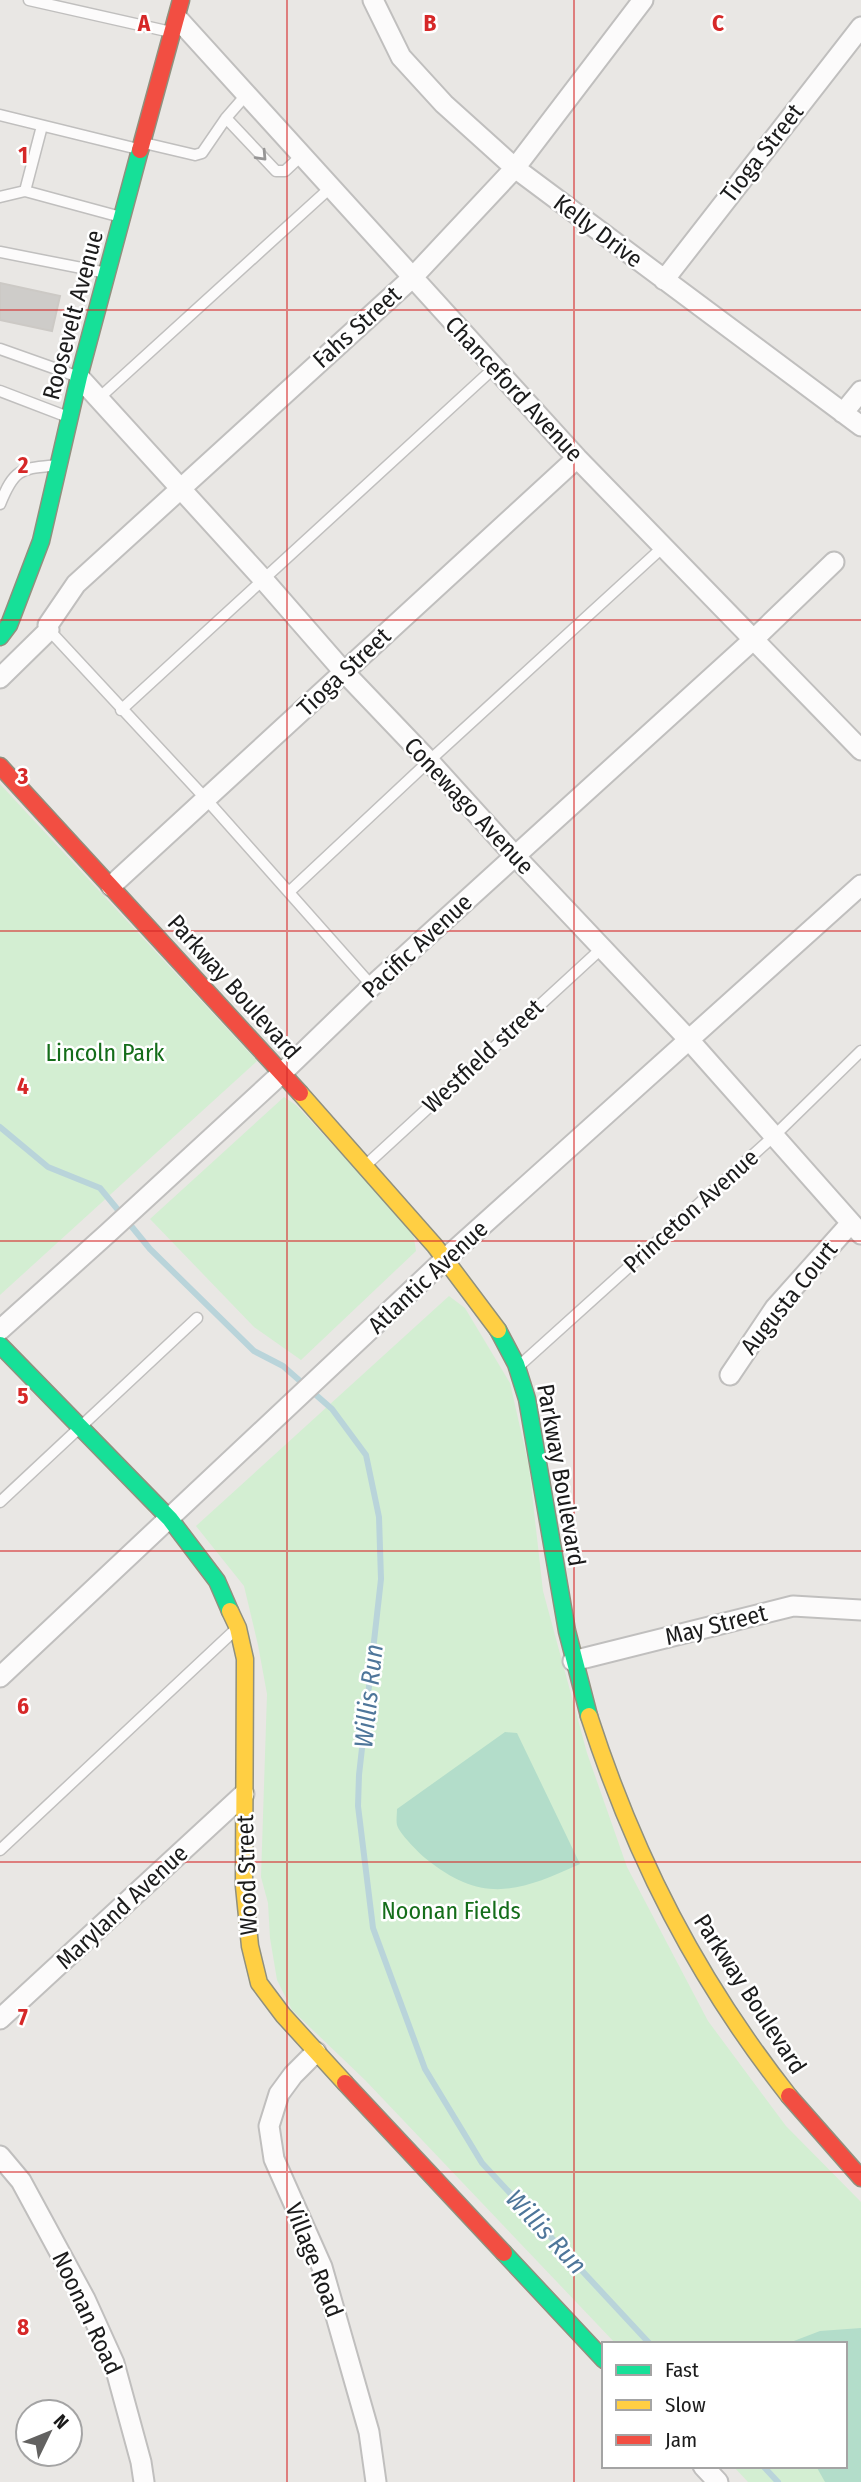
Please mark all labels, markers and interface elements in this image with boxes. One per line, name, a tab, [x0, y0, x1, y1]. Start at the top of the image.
text: A	[137, 9, 151, 37]
text: B	[424, 9, 437, 37]
text: C	[712, 9, 724, 37]
street label: Tioga Street	[715, 98, 809, 208]
text: 1	[18, 141, 28, 169]
one-way arrow	[254, 148, 266, 161]
street label: Kelly Drive	[548, 189, 648, 273]
street label: Roosevelt Avenue	[37, 227, 109, 403]
street label: Fahs Street	[307, 280, 407, 374]
street label: Chanceford Avenue	[439, 310, 589, 468]
text: 2	[17, 451, 29, 479]
street label: Tioga Street	[292, 622, 396, 722]
street label: Conewago Avenue	[398, 732, 540, 880]
text: 3	[17, 762, 29, 790]
street label: Pacific Avenue	[356, 888, 478, 1004]
street label: Parkway Boulevard	[162, 909, 306, 1065]
street label: Westfield street	[417, 993, 549, 1119]
park label: Lincoln Park	[45, 1039, 165, 1067]
text: 4	[17, 1072, 29, 1100]
street label: Princeton Avenue	[618, 1143, 764, 1279]
street label: Atlantic Avenue	[363, 1215, 493, 1339]
street label: Augusta Court	[735, 1236, 843, 1360]
text: 5	[17, 1382, 29, 1410]
street label: Parkway Boulevard	[531, 1382, 591, 1568]
street label: May Street	[662, 1599, 770, 1651]
water label: Willis Run	[348, 1643, 390, 1749]
text: 6	[17, 1692, 29, 1720]
street label: Wood Street	[231, 1814, 263, 1936]
street label: Maryland Avenue	[51, 1839, 193, 1975]
park label: Noonan Fields	[381, 1897, 521, 1925]
street label: Parkway Boulevard	[688, 1909, 812, 2079]
text: 7	[18, 2003, 28, 2031]
water label: Willis Run	[499, 2183, 593, 2281]
street label: Village Road	[279, 2199, 349, 2321]
street label: Noonan Road	[46, 2247, 128, 2379]
text: 8	[17, 2313, 29, 2341]
legend	[602, 2342, 847, 2468]
text: Fast	[665, 2357, 699, 2383]
text: Slow	[665, 2392, 706, 2418]
north arrow	[14, 2398, 84, 2468]
text: N	[49, 2410, 73, 2434]
text: Jam	[665, 2427, 697, 2453]

